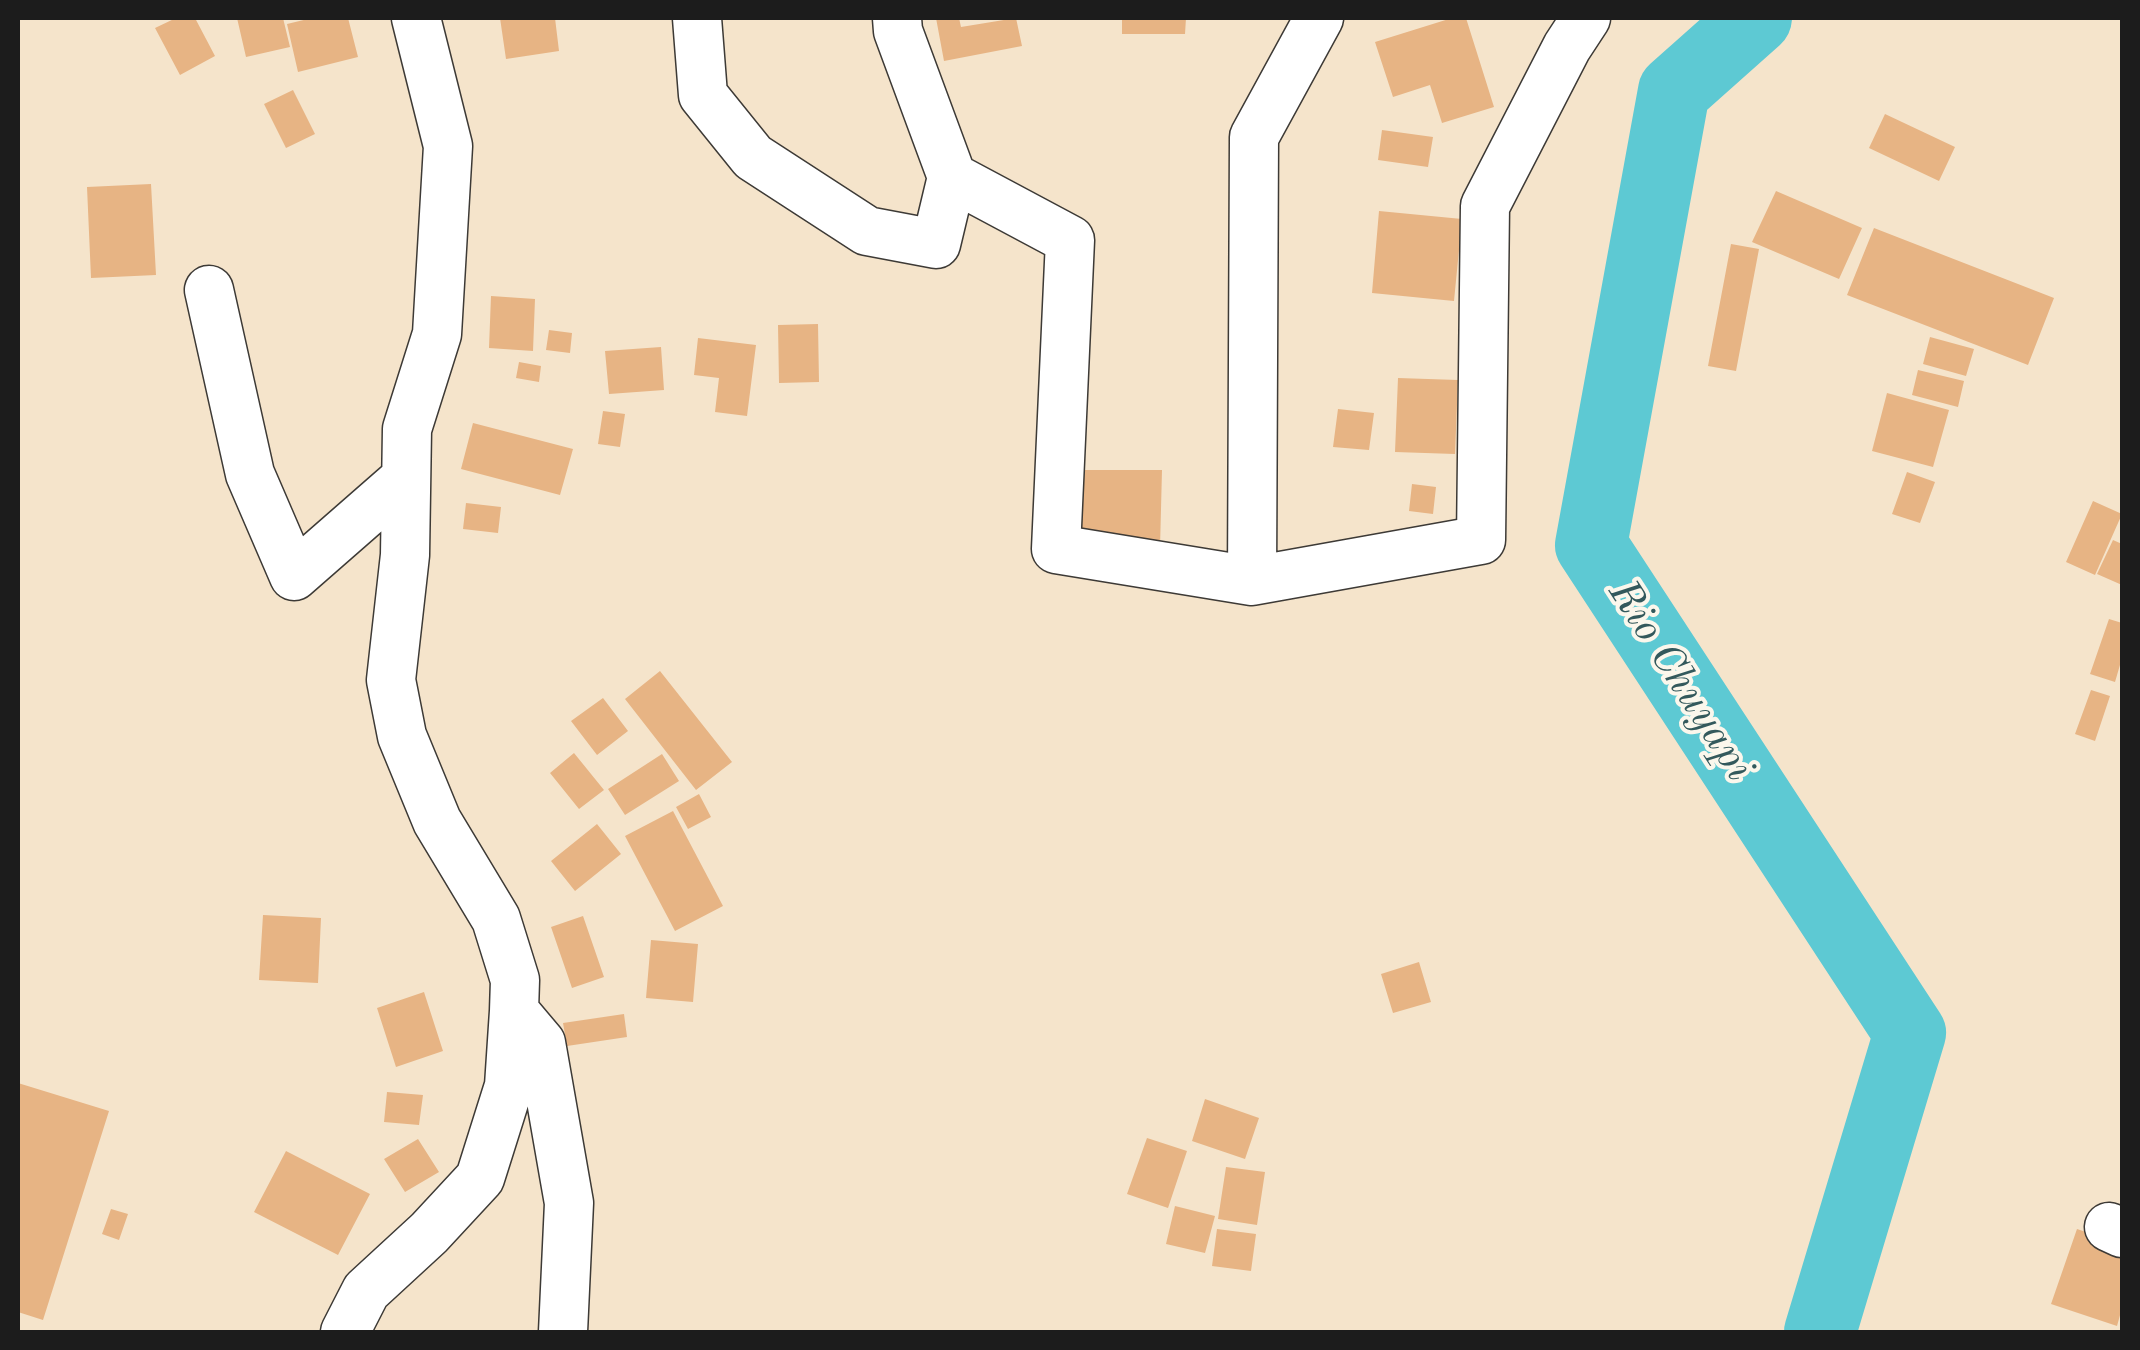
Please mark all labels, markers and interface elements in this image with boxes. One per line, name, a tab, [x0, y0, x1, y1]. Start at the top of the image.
water label: Rio Chuyapi	[1596, 571, 1764, 791]

